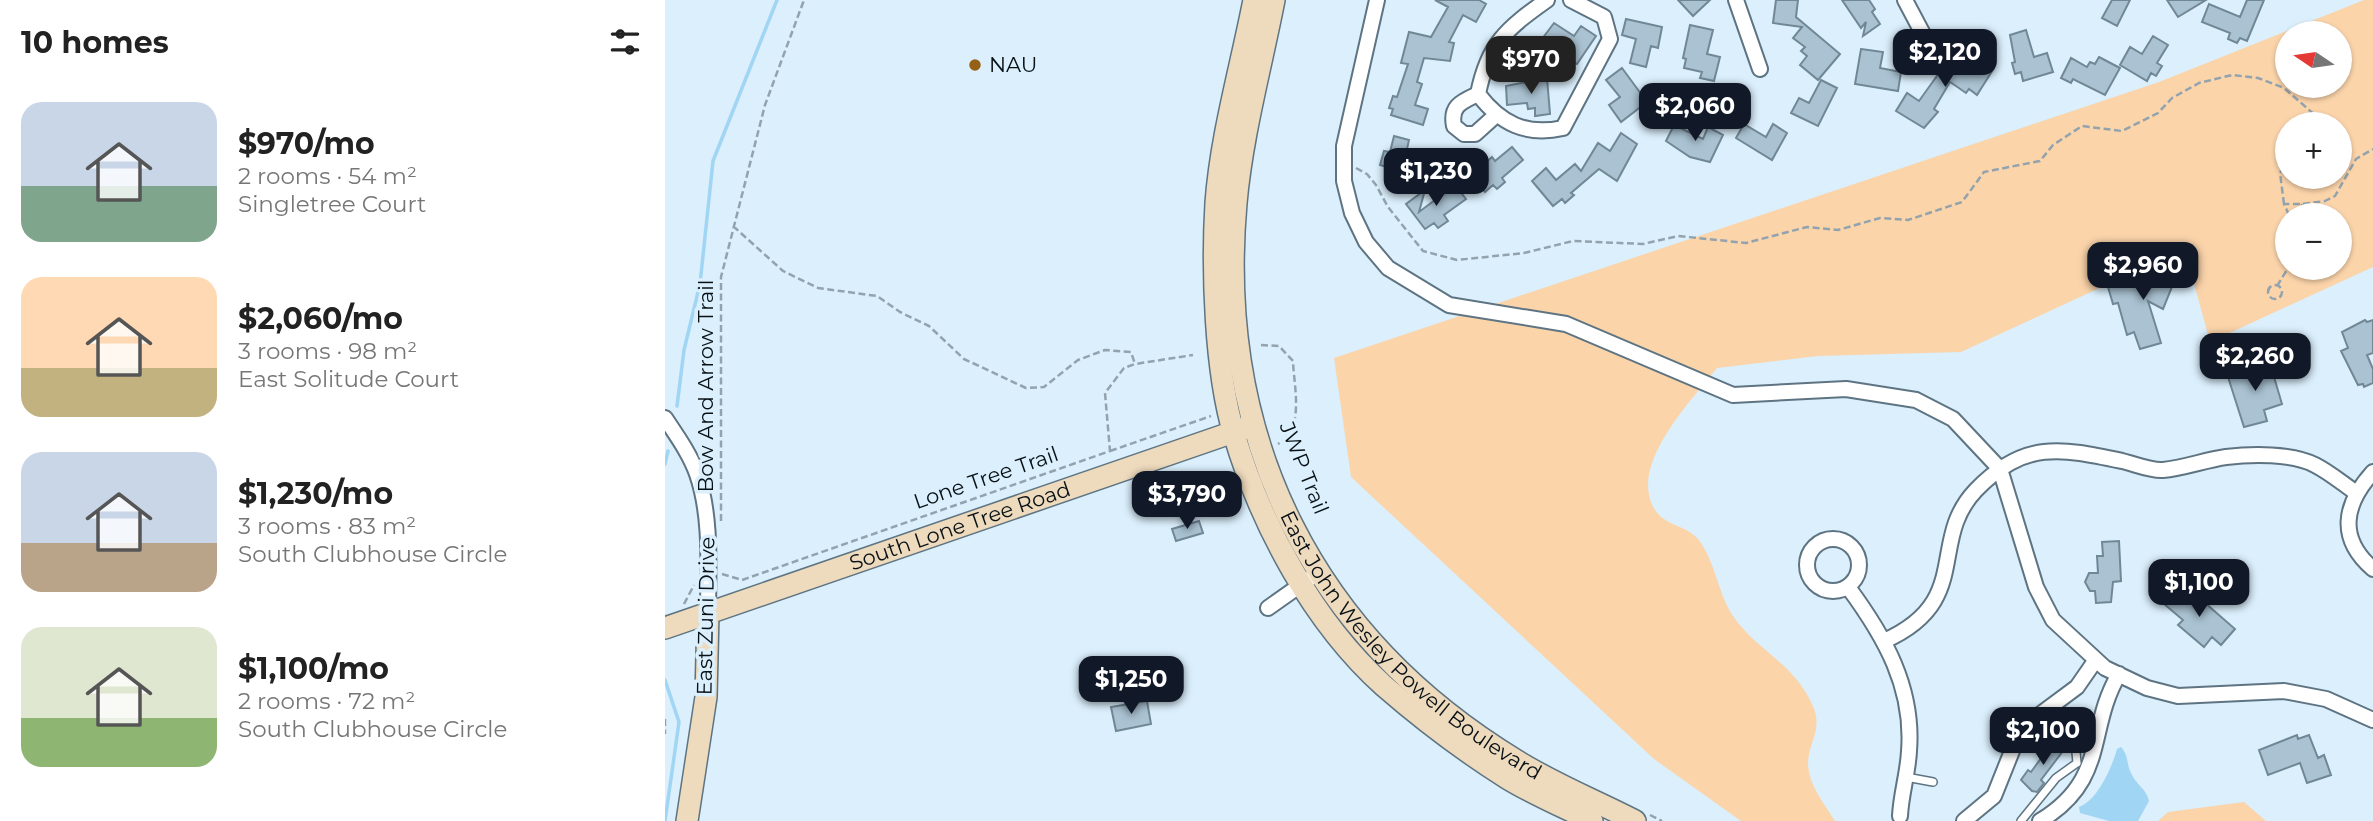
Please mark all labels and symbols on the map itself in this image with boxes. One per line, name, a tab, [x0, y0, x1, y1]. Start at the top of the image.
north arrow	[2275, 21, 2352, 98]
pin: $2,120	[1888, 29, 2002, 89]
pin: $970	[1490, 36, 1572, 96]
place label: NAU	[989, 52, 1037, 77]
marker: NAU	[967, 57, 983, 73]
pin: $2,060	[1638, 83, 1752, 143]
pin: $1,230	[1379, 148, 1493, 208]
pin: $2,960	[2086, 243, 2200, 302]
street label: Bow And Arrow Trail	[693, 280, 718, 492]
pin: $2,260	[2198, 334, 2312, 393]
street label: JWP Trail	[1274, 417, 1334, 518]
street label: Lone Tree Trail	[910, 441, 1062, 514]
pin: $3,790	[1130, 472, 1244, 531]
street label: South Lone Tree Road	[846, 476, 1074, 575]
street label: East John Wesley Powell Boulevard	[1275, 507, 1546, 785]
street label: East Zuni Drive	[692, 537, 719, 695]
pin: $1,100	[2142, 560, 2256, 619]
pin: $1,250	[1074, 656, 1188, 716]
pin: $2,100	[1986, 708, 2100, 767]

